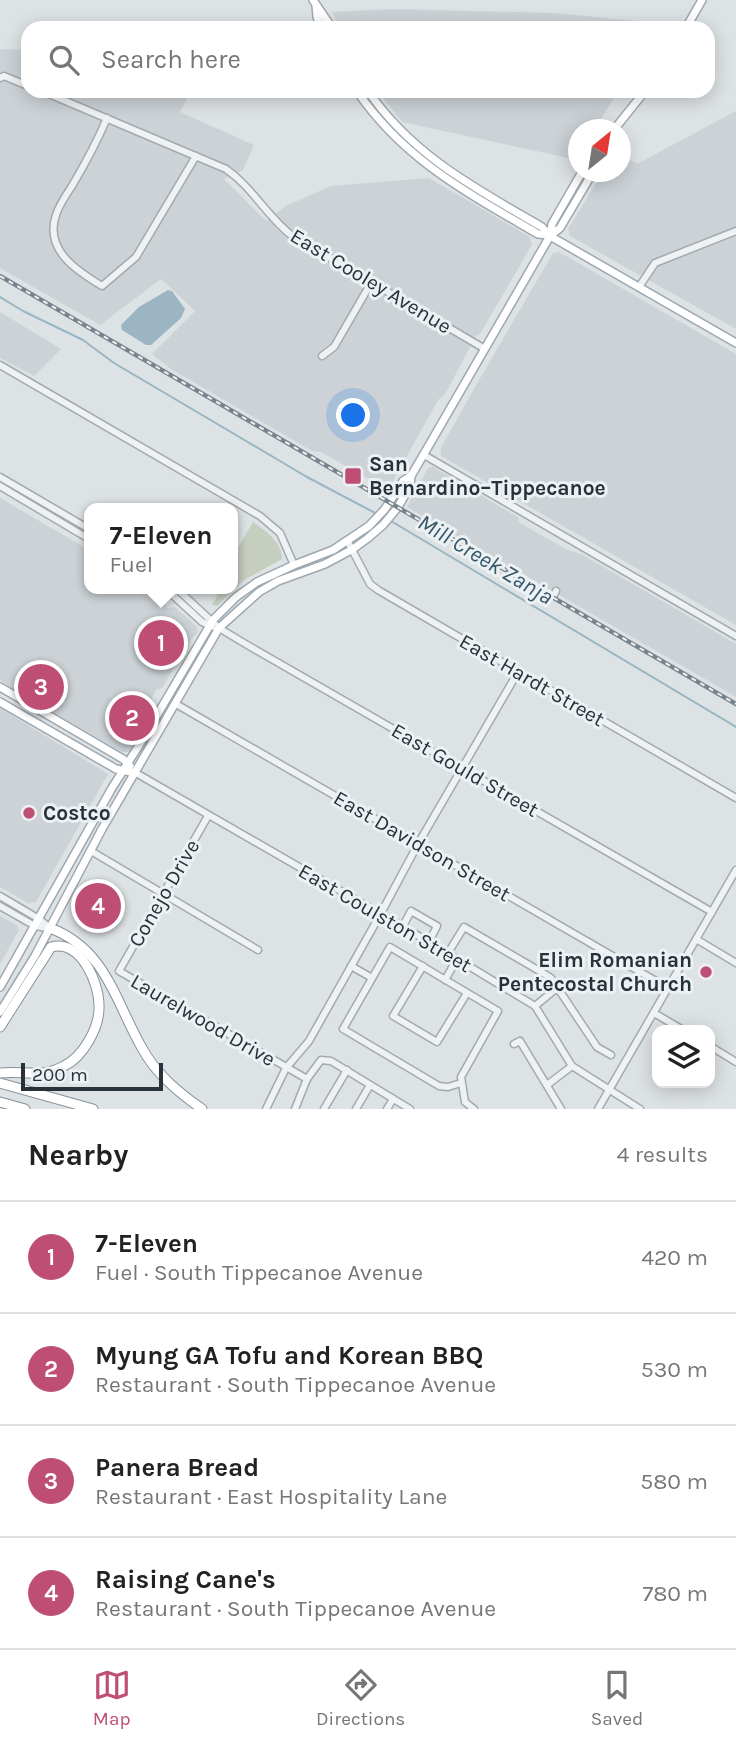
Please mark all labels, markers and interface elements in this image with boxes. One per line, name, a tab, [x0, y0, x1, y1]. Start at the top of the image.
search box	[21, 21, 715, 98]
icon: search	[45, 41, 83, 79]
text: Search here	[101, 44, 241, 75]
north arrow	[568, 119, 631, 182]
street label: East Cooley Avenue	[286, 223, 456, 339]
your location	[336, 398, 370, 432]
place label: San Bernardino–Tippecanoe	[369, 452, 606, 500]
marker: San Bernardino–Tippecanoe	[343, 466, 363, 486]
popup	[84, 503, 238, 594]
water label: Mill Creek Zanja	[413, 508, 558, 610]
text: 7-Eleven	[109, 520, 213, 551]
text: Fuel	[109, 551, 153, 578]
pin: 1	[138, 617, 184, 669]
street label: East Hardt Street	[455, 629, 609, 731]
pin: 3	[18, 661, 64, 713]
pin: 2	[109, 692, 155, 744]
street label: East Gould Street	[387, 718, 543, 822]
street label: East Davidson Street	[329, 786, 515, 906]
place label: Costco	[43, 801, 111, 825]
marker: Costco	[21, 805, 37, 821]
street label: Conejo Drive	[124, 835, 204, 951]
street label: East Coulston Street	[294, 859, 476, 977]
pin: 4	[75, 880, 121, 932]
place label: Elim Romanian Pentecostal Church	[498, 948, 692, 996]
marker: Elim Romanian Pentecostal Church	[698, 964, 714, 980]
street label: Laurelwood Drive	[126, 969, 280, 1071]
map controls	[652, 1025, 715, 1088]
button: layers	[652, 1025, 715, 1088]
scale bar	[21, 1060, 163, 1092]
text: 200 m	[32, 1064, 88, 1086]
text: Nearby	[28, 1137, 128, 1173]
text: 4 results	[616, 1141, 708, 1168]
text: 7-Eleven	[95, 1228, 198, 1259]
text: 1	[47, 1244, 55, 1271]
text: 420 m	[641, 1244, 708, 1271]
text: Fuel · South Tippecanoe Avenue	[95, 1259, 423, 1286]
text: Myung GA Tofu and Korean BBQ	[95, 1340, 483, 1371]
text: 2	[44, 1356, 58, 1383]
text: 530 m	[641, 1356, 708, 1383]
text: Restaurant · South Tippecanoe Avenue	[95, 1371, 496, 1398]
text: Panera Bread	[95, 1452, 259, 1483]
text: 3	[44, 1468, 58, 1495]
text: 580 m	[640, 1468, 708, 1495]
text: Restaurant · East Hospitality Lane	[95, 1483, 447, 1510]
text: Raising Cane's	[95, 1564, 276, 1595]
text: 4	[44, 1580, 58, 1607]
text: 780 m	[642, 1580, 708, 1607]
text: Restaurant · South Tippecanoe Avenue	[95, 1595, 496, 1622]
tab: Map	[93, 1666, 131, 1730]
tab: Directions	[316, 1666, 405, 1730]
tab: Saved	[591, 1666, 643, 1730]

